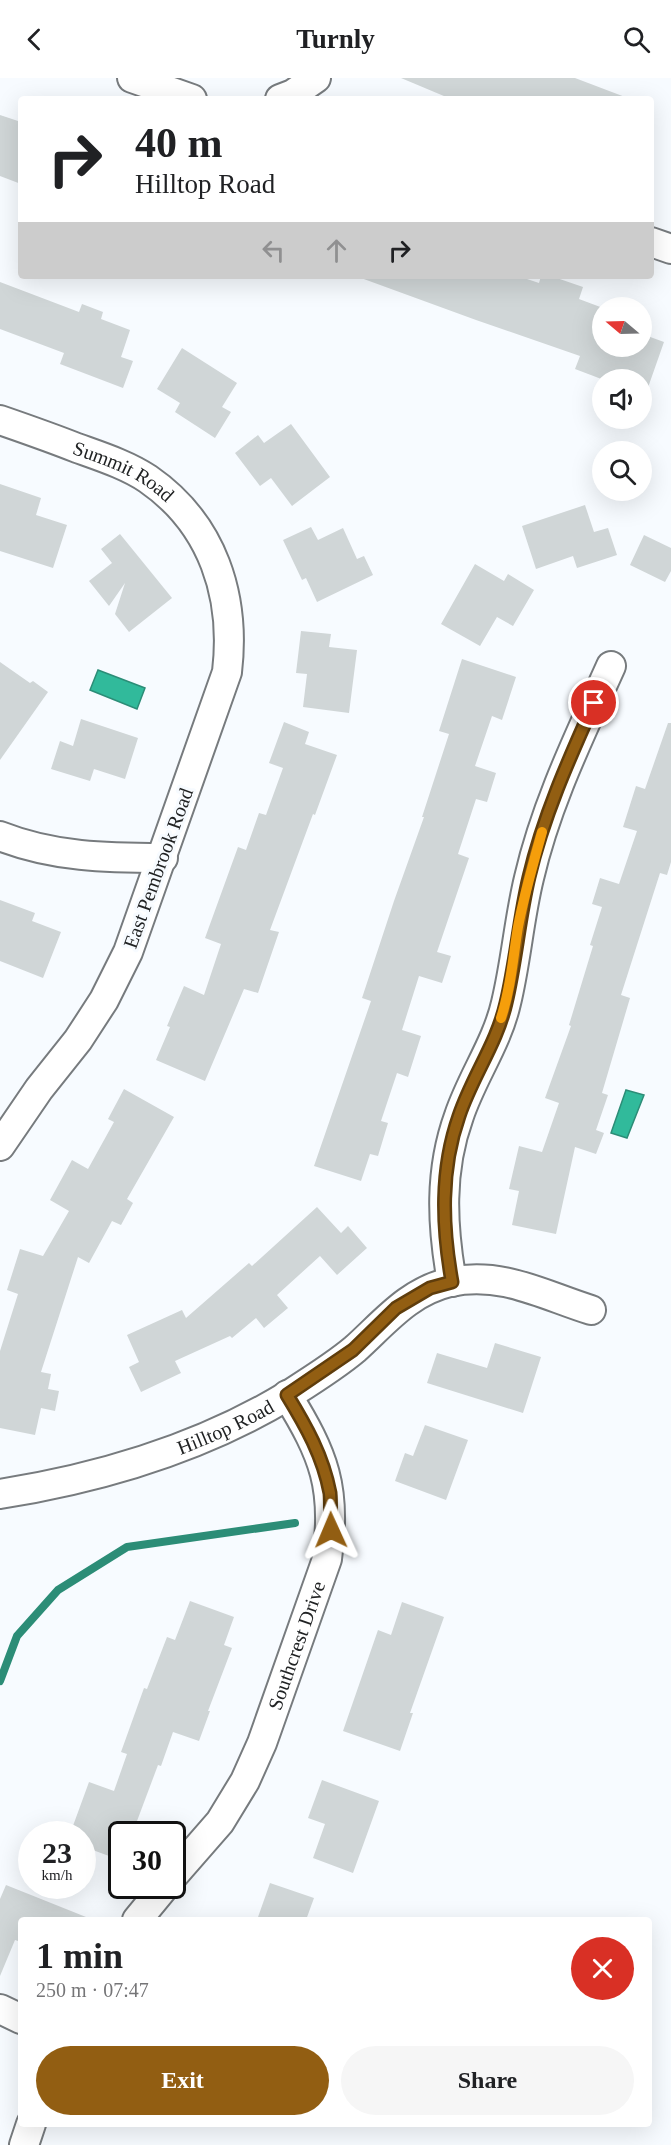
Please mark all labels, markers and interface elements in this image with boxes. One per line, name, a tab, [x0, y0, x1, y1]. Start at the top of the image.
icon: back	[18, 23, 51, 56]
icon: search	[620, 23, 653, 56]
text: Turnly	[296, 24, 375, 54]
icon: right	[36, 120, 114, 198]
text: 40 m	[135, 120, 223, 166]
text: Hilltop Road	[135, 169, 275, 199]
icon: left	[257, 234, 290, 267]
icon: ahead	[320, 234, 353, 267]
icon: right	[383, 234, 416, 267]
north arrow	[592, 297, 652, 357]
map controls	[592, 297, 652, 501]
button: sound	[592, 369, 652, 429]
street label: Summit Road	[70, 437, 178, 506]
button: search	[592, 441, 652, 501]
pin	[568, 677, 619, 728]
icon: arrive	[577, 686, 610, 719]
street label: East Pembrook Road	[119, 785, 197, 951]
street label: Hilltop Road	[174, 1395, 277, 1459]
position arrow	[299, 1498, 363, 1562]
street label: Southcrest Drive	[264, 1578, 329, 1713]
speed limit sign: 30	[108, 1821, 186, 1899]
text: 23	[42, 1836, 72, 1869]
text: km/h	[42, 1867, 72, 1883]
text: 1 min	[36, 1936, 123, 1976]
button: close	[571, 1937, 634, 2000]
text: 250 m · 07:47	[36, 1979, 149, 2001]
button: Exit	[36, 2046, 329, 2115]
button: Share	[341, 2046, 634, 2115]

